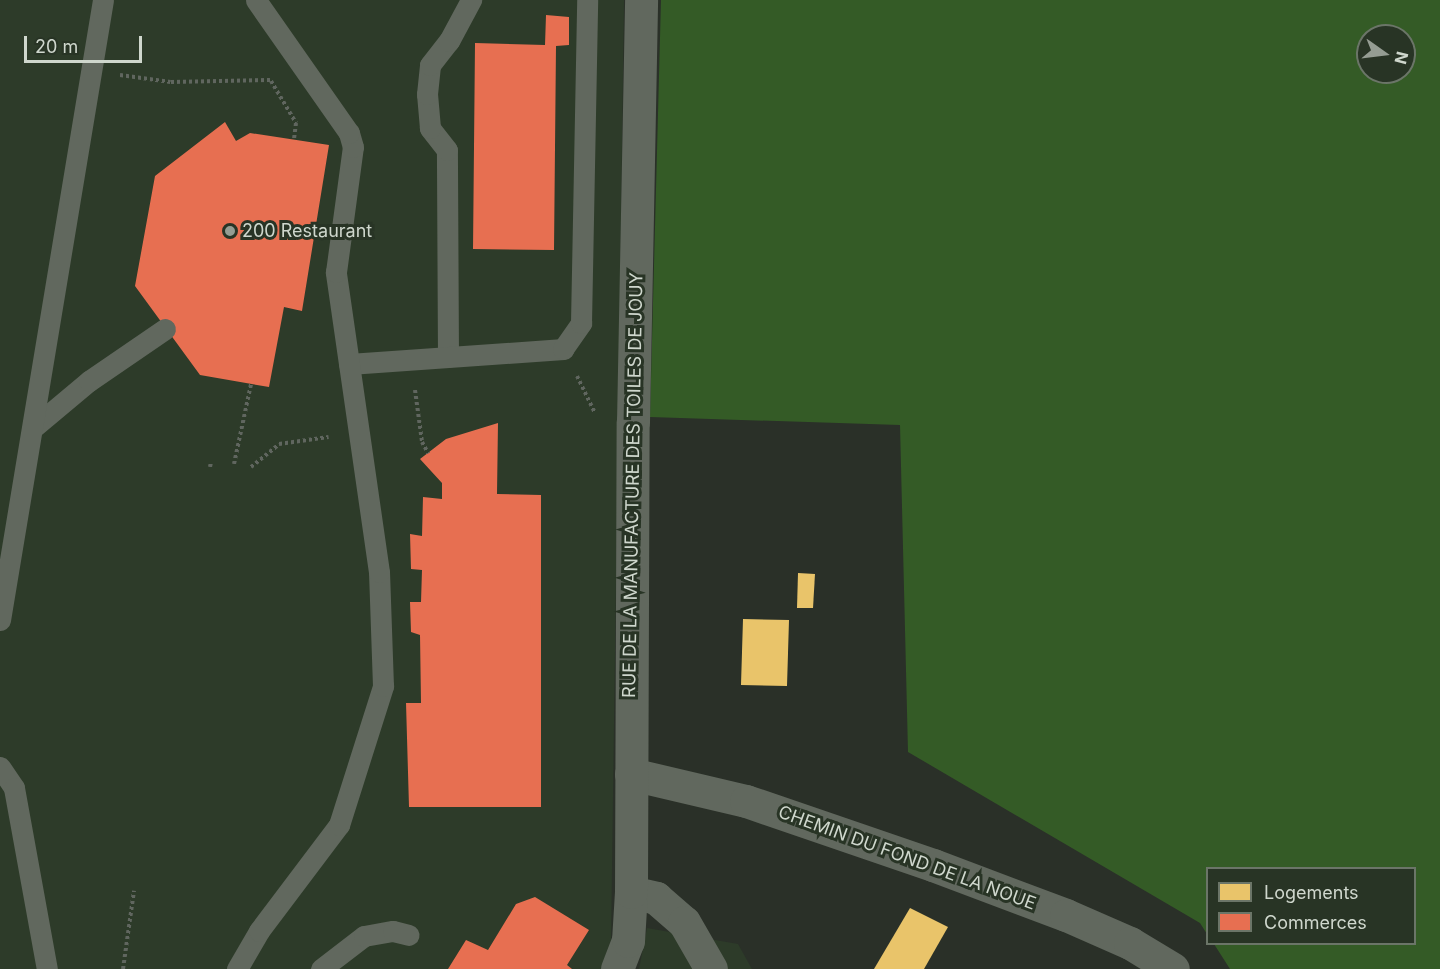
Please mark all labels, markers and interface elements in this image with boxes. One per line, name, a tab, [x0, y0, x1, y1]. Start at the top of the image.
scale bar	[27, 24, 146, 62]
north arrow	[1356, 24, 1416, 84]
text: 20 m	[35, 36, 78, 57]
text: N	[1390, 50, 1413, 66]
place label: 200 Restaurant	[242, 220, 372, 242]
marker: 200 Restaurant	[223, 224, 237, 238]
street label: RUE DE LA MANUFACTURE DES TOILES DE JOUY	[618, 272, 648, 698]
street label: CHEMIN DU FOND DE LA NOUE	[775, 801, 1039, 915]
legend	[1206, 867, 1416, 945]
text: Logements	[1264, 882, 1359, 903]
text: Commerces	[1264, 912, 1367, 933]

